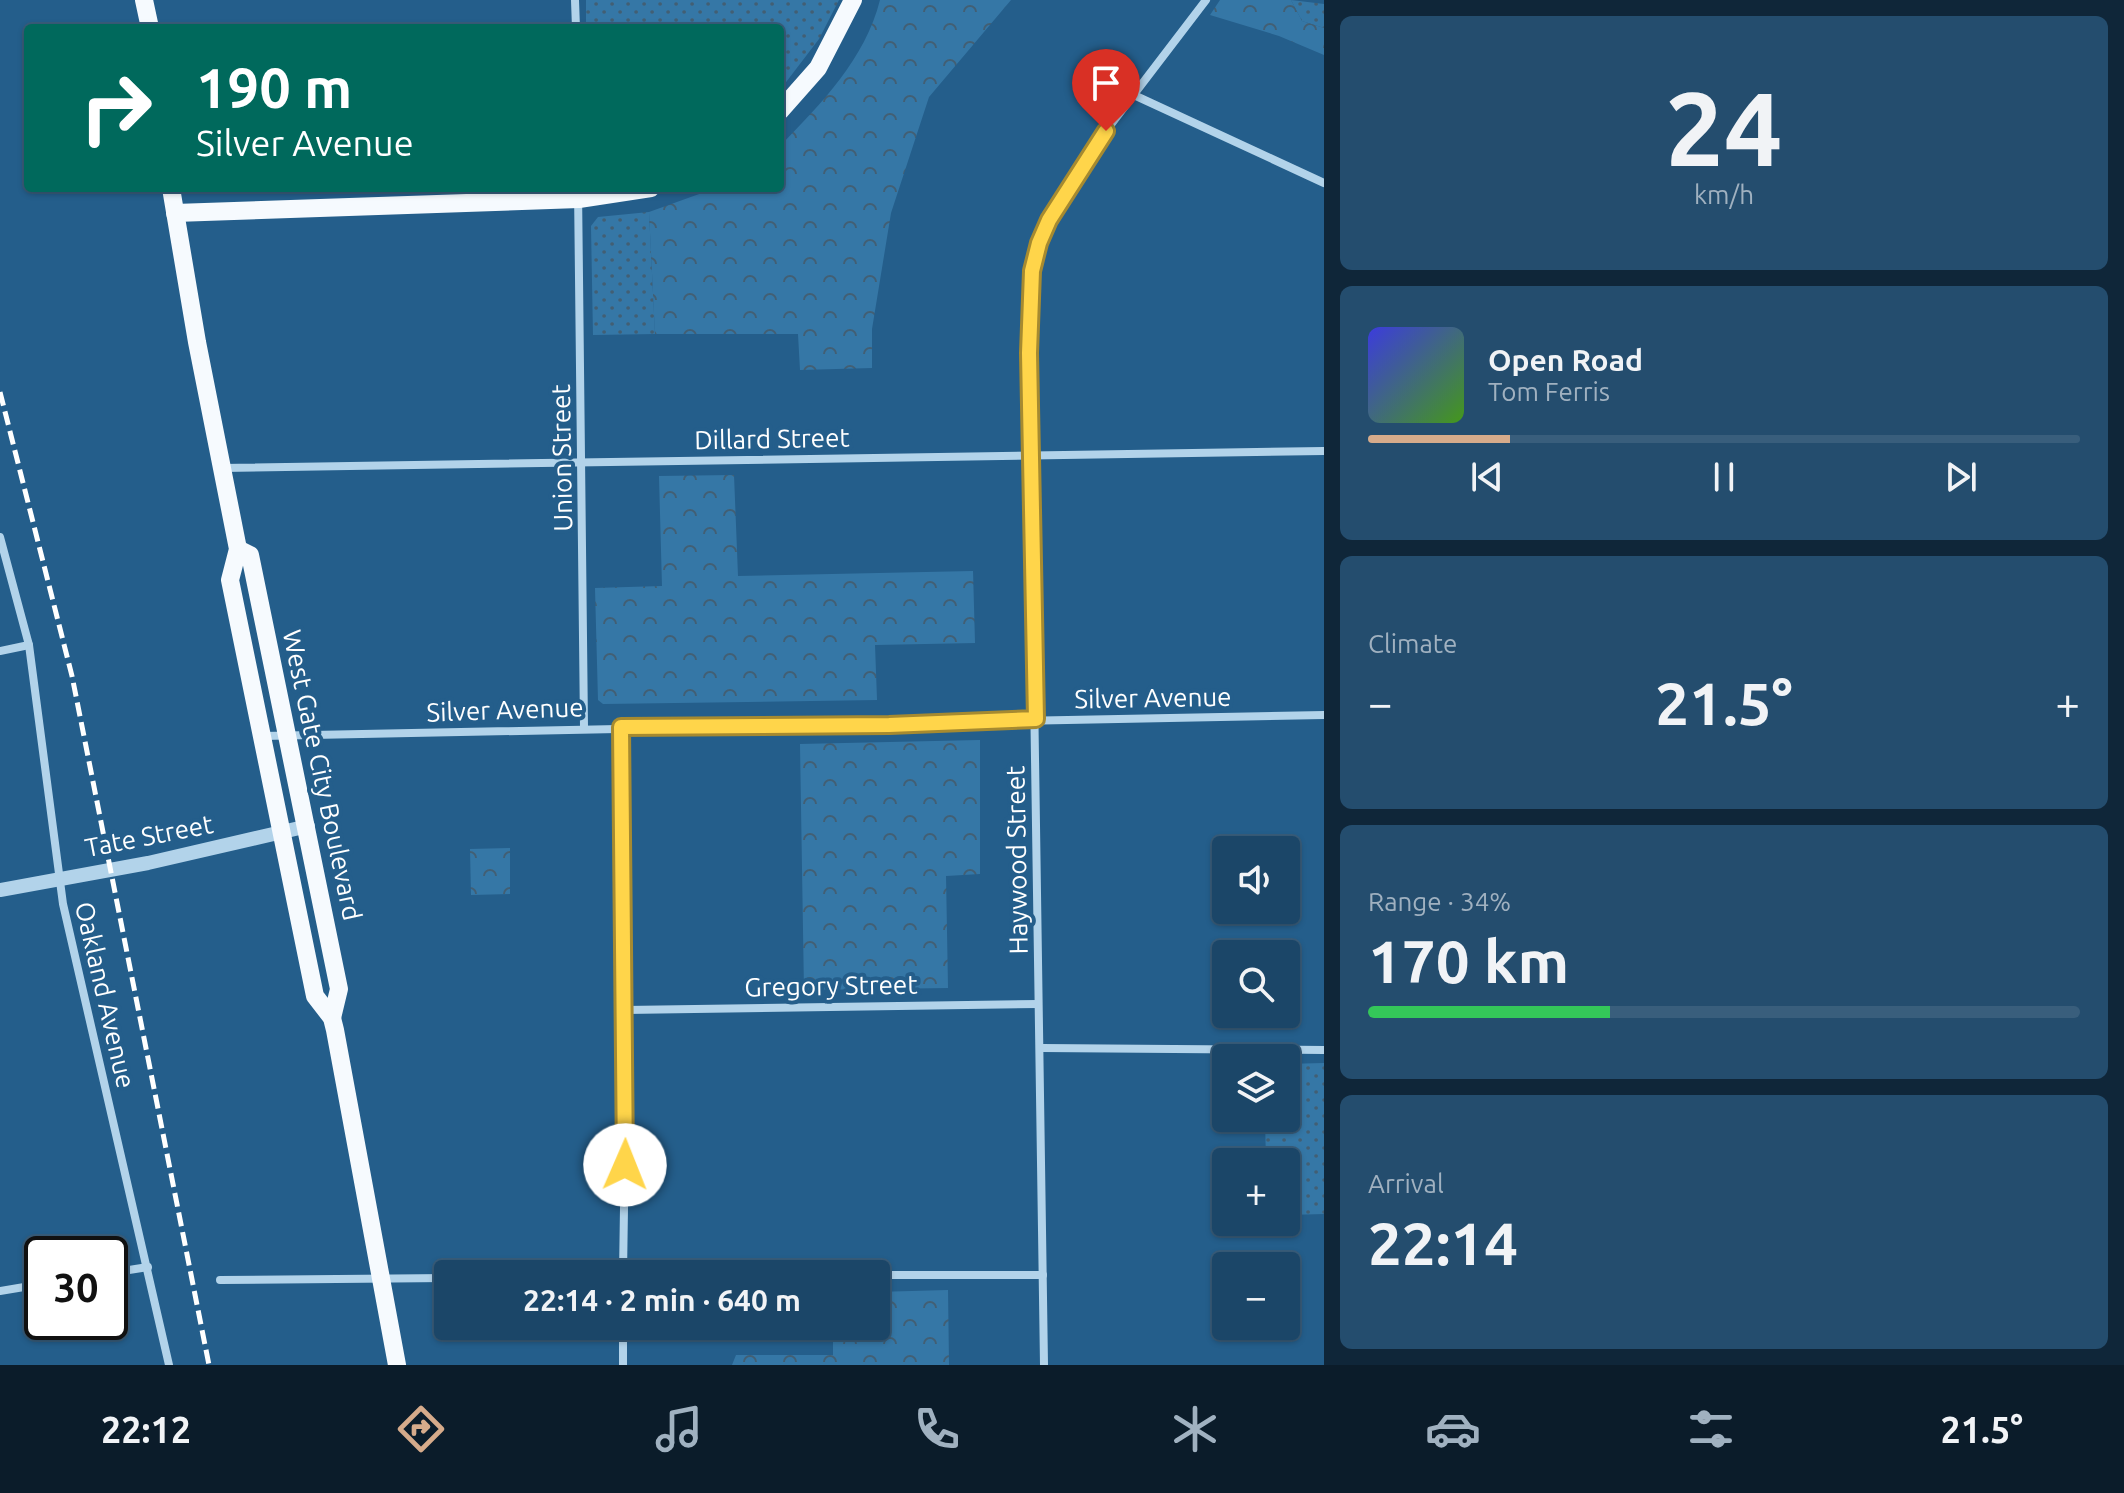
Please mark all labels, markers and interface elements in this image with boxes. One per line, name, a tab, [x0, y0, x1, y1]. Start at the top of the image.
pin	[1072, 49, 1140, 131]
icon: right	[64, 56, 168, 160]
text: 190 m	[196, 56, 352, 119]
icon: arrive	[1084, 61, 1128, 105]
text: 24	[1665, 69, 1783, 186]
text: Silver Avenue	[196, 122, 414, 163]
text: km/h	[1694, 180, 1754, 209]
text: Open Road	[1488, 343, 1643, 377]
text: Tom Ferris	[1488, 377, 1610, 406]
street label: Union Street	[546, 384, 577, 532]
street label: Dillard Street	[694, 423, 850, 454]
icon: previous	[1465, 455, 1509, 499]
icon: pause	[1702, 455, 1746, 499]
icon: next	[1939, 455, 1983, 499]
street label: West Gate City Boulevard	[278, 627, 367, 923]
text: Climate	[1368, 629, 1457, 658]
text: 21.5°	[1655, 669, 1793, 736]
text: −	[1368, 678, 1393, 727]
text: +	[2055, 678, 2080, 727]
street label: Silver Avenue	[1074, 682, 1232, 713]
street label: Silver Avenue	[426, 692, 584, 727]
street label: Haywood Street	[1000, 765, 1033, 955]
street label: Tate Street	[82, 809, 215, 862]
map controls	[1212, 836, 1300, 1340]
button: sound	[1212, 836, 1300, 924]
text: Range · 34%	[1368, 887, 1511, 916]
street label: Oakland Avenue	[70, 899, 141, 1091]
text: 170 km	[1368, 927, 1569, 994]
button: search	[1212, 940, 1300, 1028]
street label: Gregory Street	[744, 969, 918, 1002]
button: layers	[1212, 1044, 1300, 1132]
position arrow	[583, 1123, 667, 1207]
button: +	[1212, 1148, 1300, 1236]
text: Arrival	[1368, 1169, 1444, 1198]
text: 22:14	[1368, 1209, 1518, 1276]
speed limit sign: 30	[24, 1236, 128, 1340]
button: −	[1212, 1252, 1300, 1340]
text: 22:14 · 2 min · 640 m	[523, 1283, 801, 1317]
icon: directions	[393, 1401, 449, 1457]
icon: music	[651, 1401, 707, 1457]
icon: phone	[909, 1401, 965, 1457]
icon: climate	[1167, 1401, 1223, 1457]
icon: car	[1425, 1401, 1481, 1457]
icon: filters	[1683, 1401, 1739, 1457]
text: 22:12	[101, 1409, 191, 1450]
text: 21.5°	[1940, 1409, 2023, 1450]

